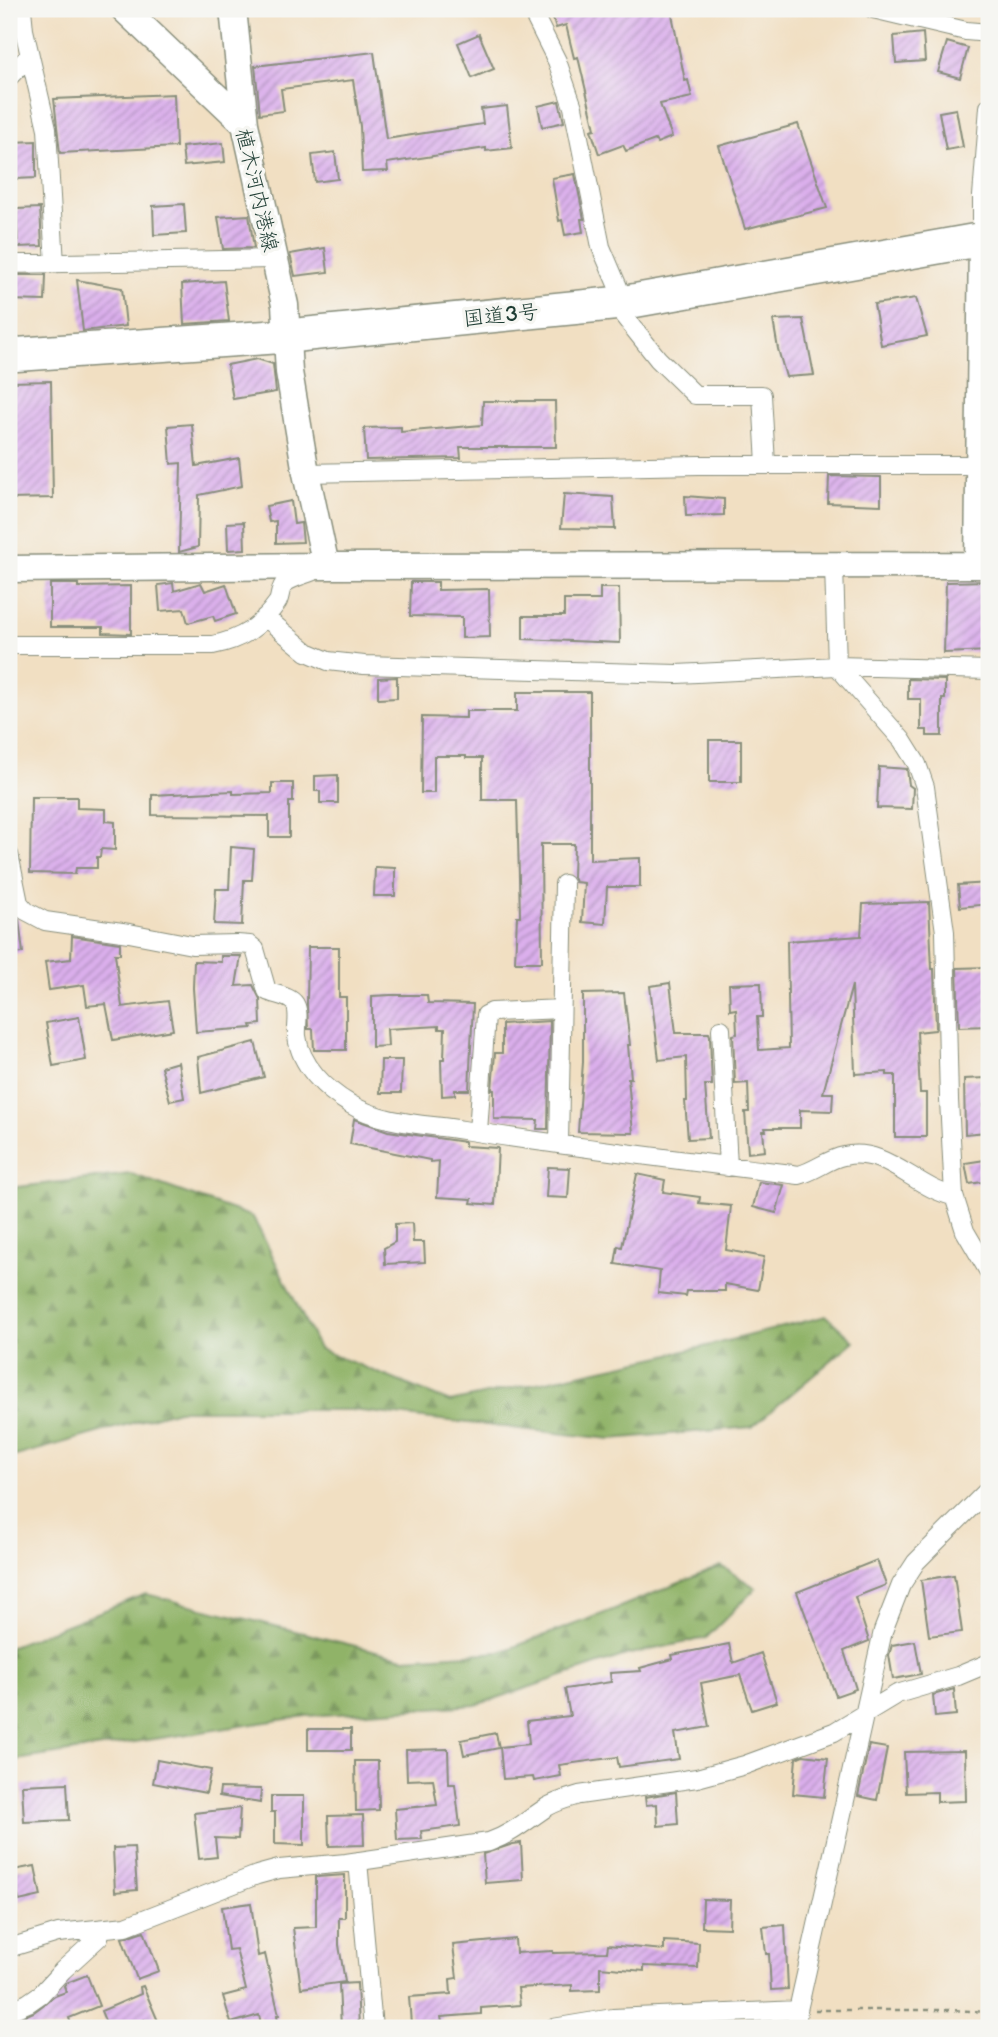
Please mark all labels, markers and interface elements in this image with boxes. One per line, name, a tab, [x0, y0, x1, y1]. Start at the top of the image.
street label: 植木河内港線	[230, 126, 283, 254]
street label: 国道3号	[462, 299, 540, 332]

